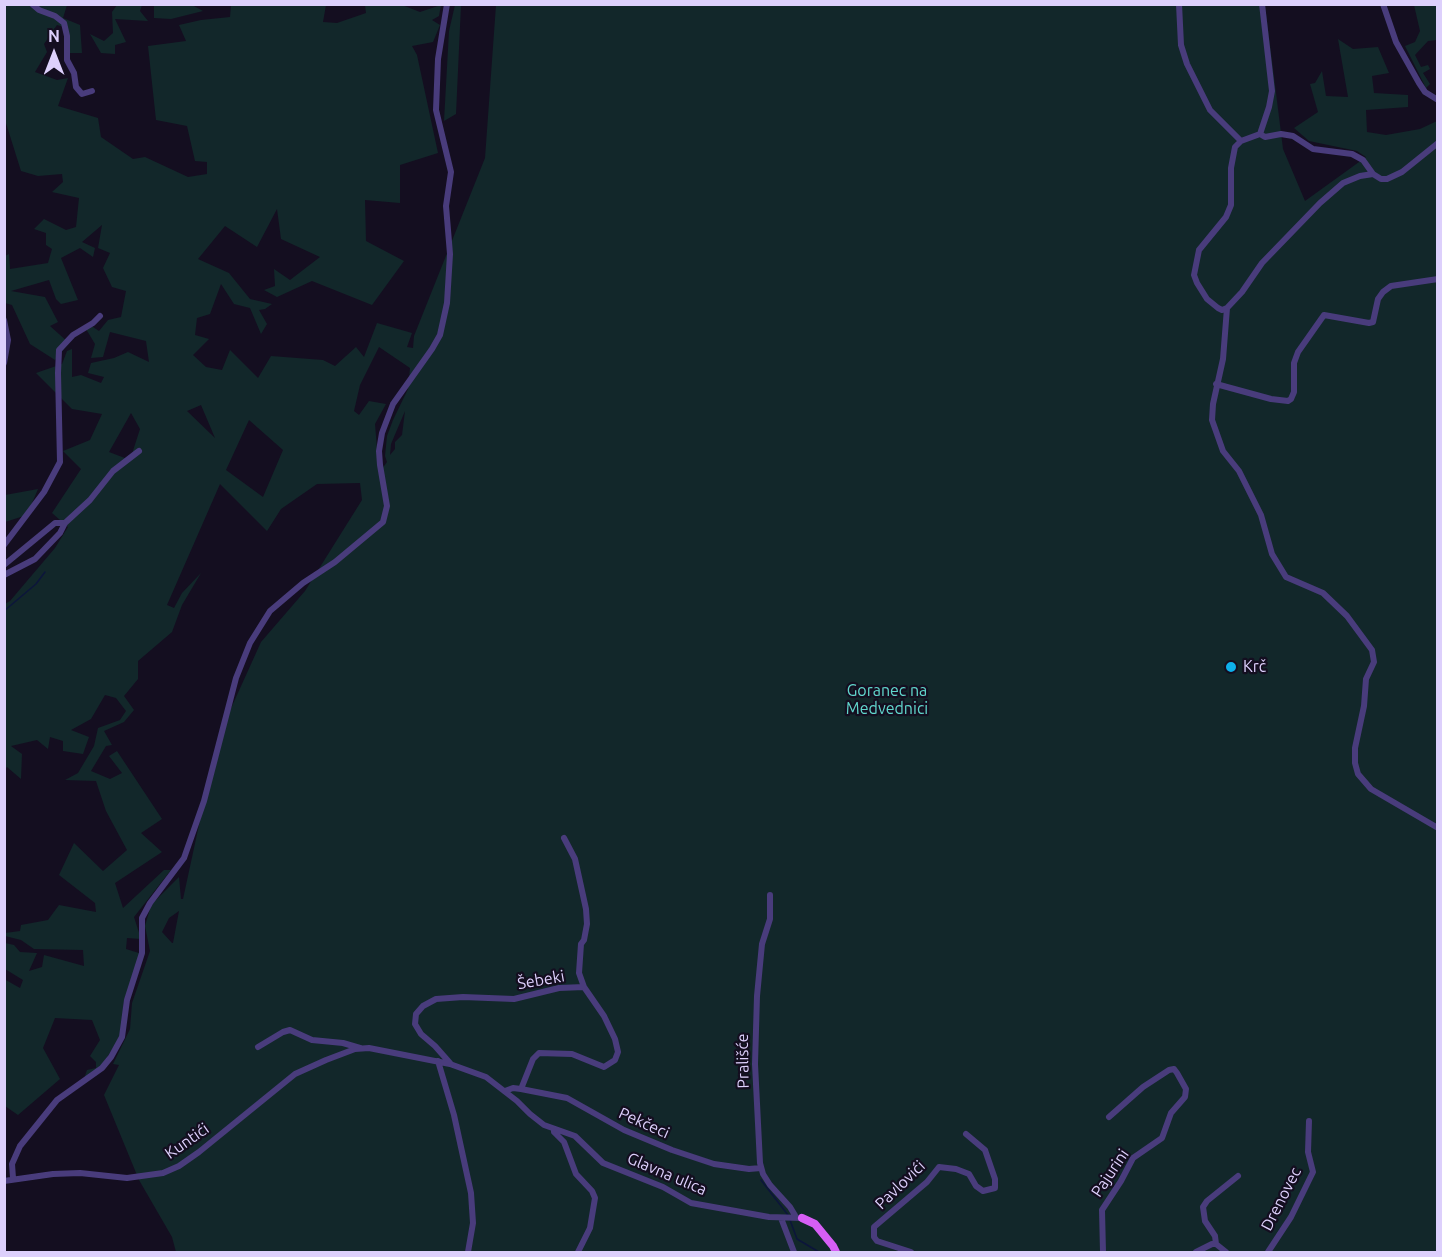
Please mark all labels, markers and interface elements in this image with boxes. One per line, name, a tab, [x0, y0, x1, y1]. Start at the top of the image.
north arrow	[24, 24, 84, 84]
text: N	[48, 27, 60, 45]
place label: Krč	[1243, 657, 1266, 677]
marker: Krč	[1224, 660, 1238, 674]
park label: Goranec na Medvednici	[846, 681, 928, 719]
street label: Šebeki	[516, 966, 566, 994]
street label: Prališće	[733, 1033, 753, 1089]
street label: Pekčeci	[616, 1103, 672, 1143]
street label: Kuntići	[161, 1119, 213, 1163]
street label: Pajurini	[1087, 1145, 1133, 1201]
street label: Glavna ulica	[624, 1149, 710, 1199]
street label: Pavlovići	[871, 1157, 929, 1213]
street label: Drenovec	[1257, 1164, 1305, 1234]

